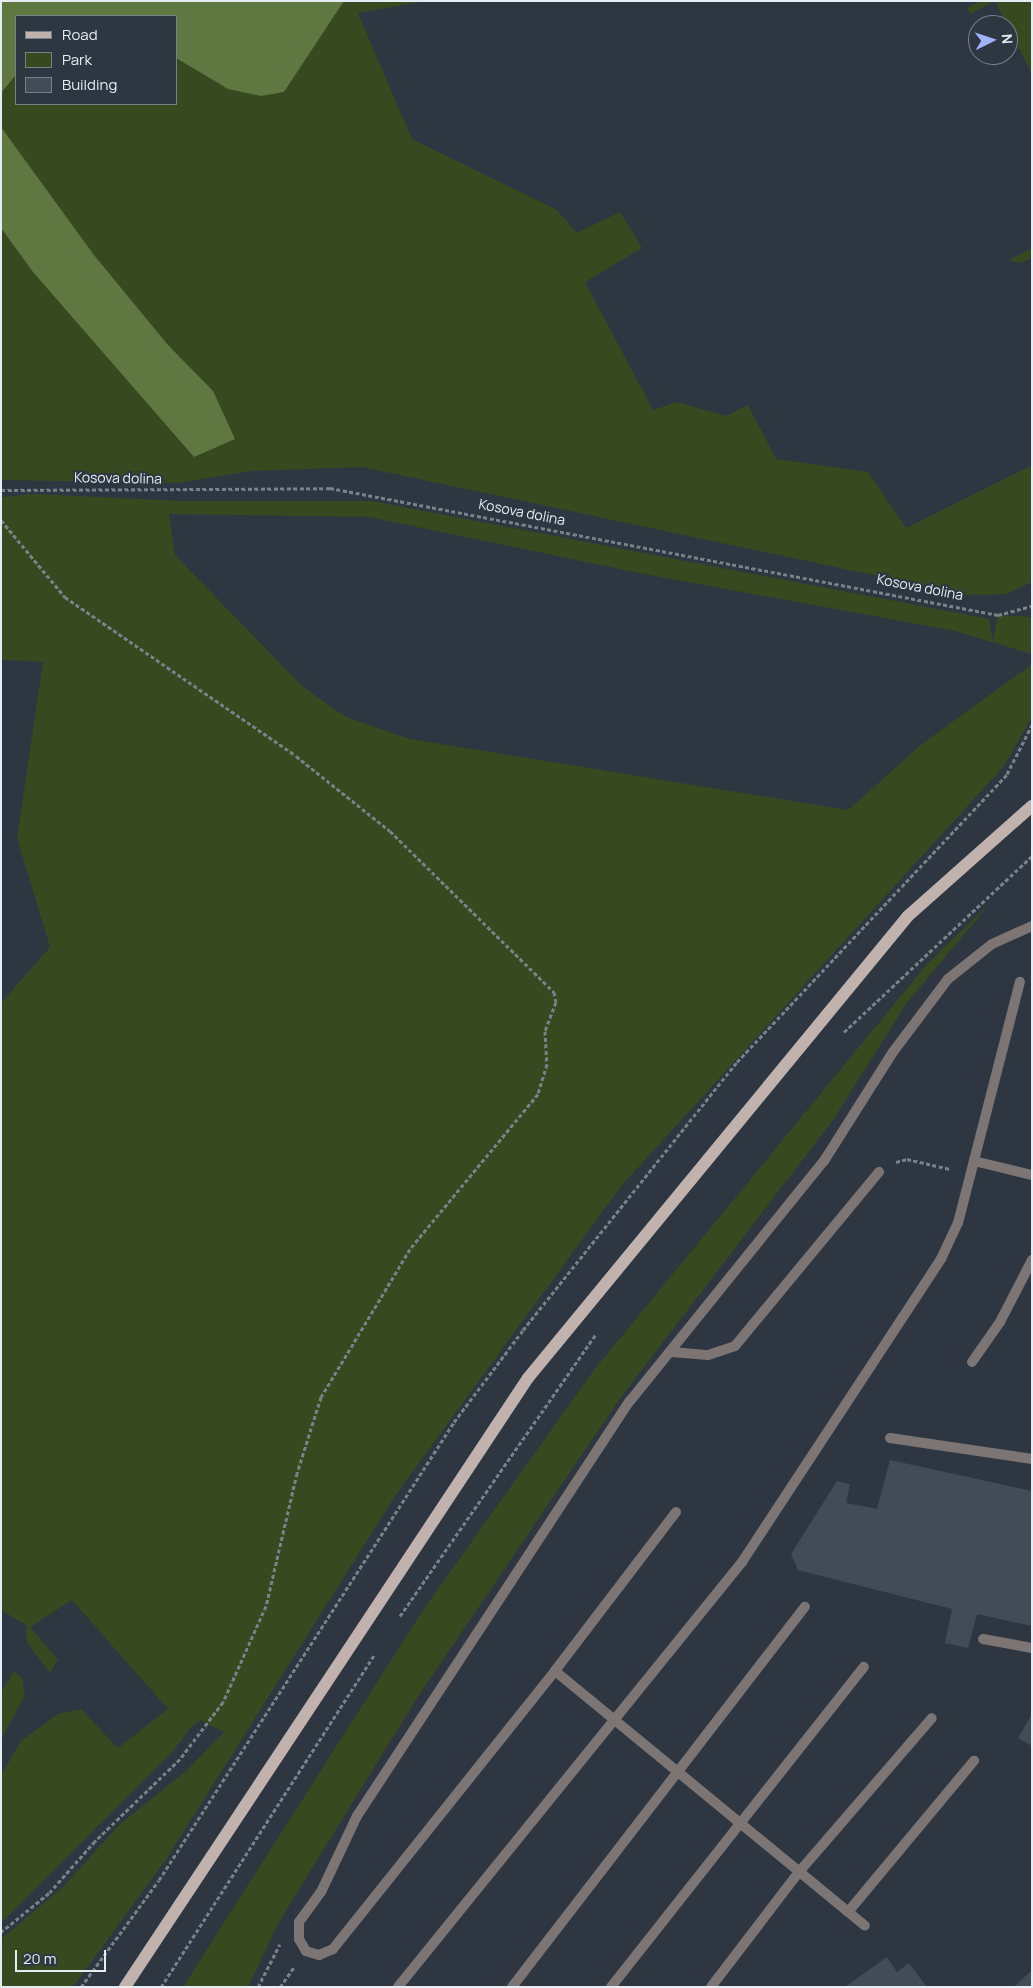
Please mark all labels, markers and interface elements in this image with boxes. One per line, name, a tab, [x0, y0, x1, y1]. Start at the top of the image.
legend	[15, 15, 178, 105]
north arrow	[968, 15, 1018, 65]
text: Road	[62, 24, 98, 45]
text: N	[998, 33, 1017, 45]
text: Park	[62, 49, 92, 70]
text: Building	[62, 74, 117, 95]
street label: Kosova dolina	[74, 469, 162, 487]
street label: Kosova dolina	[477, 495, 567, 529]
street label: Kosova dolina	[875, 570, 965, 604]
scale bar	[18, 1940, 109, 1972]
text: 20 m	[23, 1948, 56, 1969]

